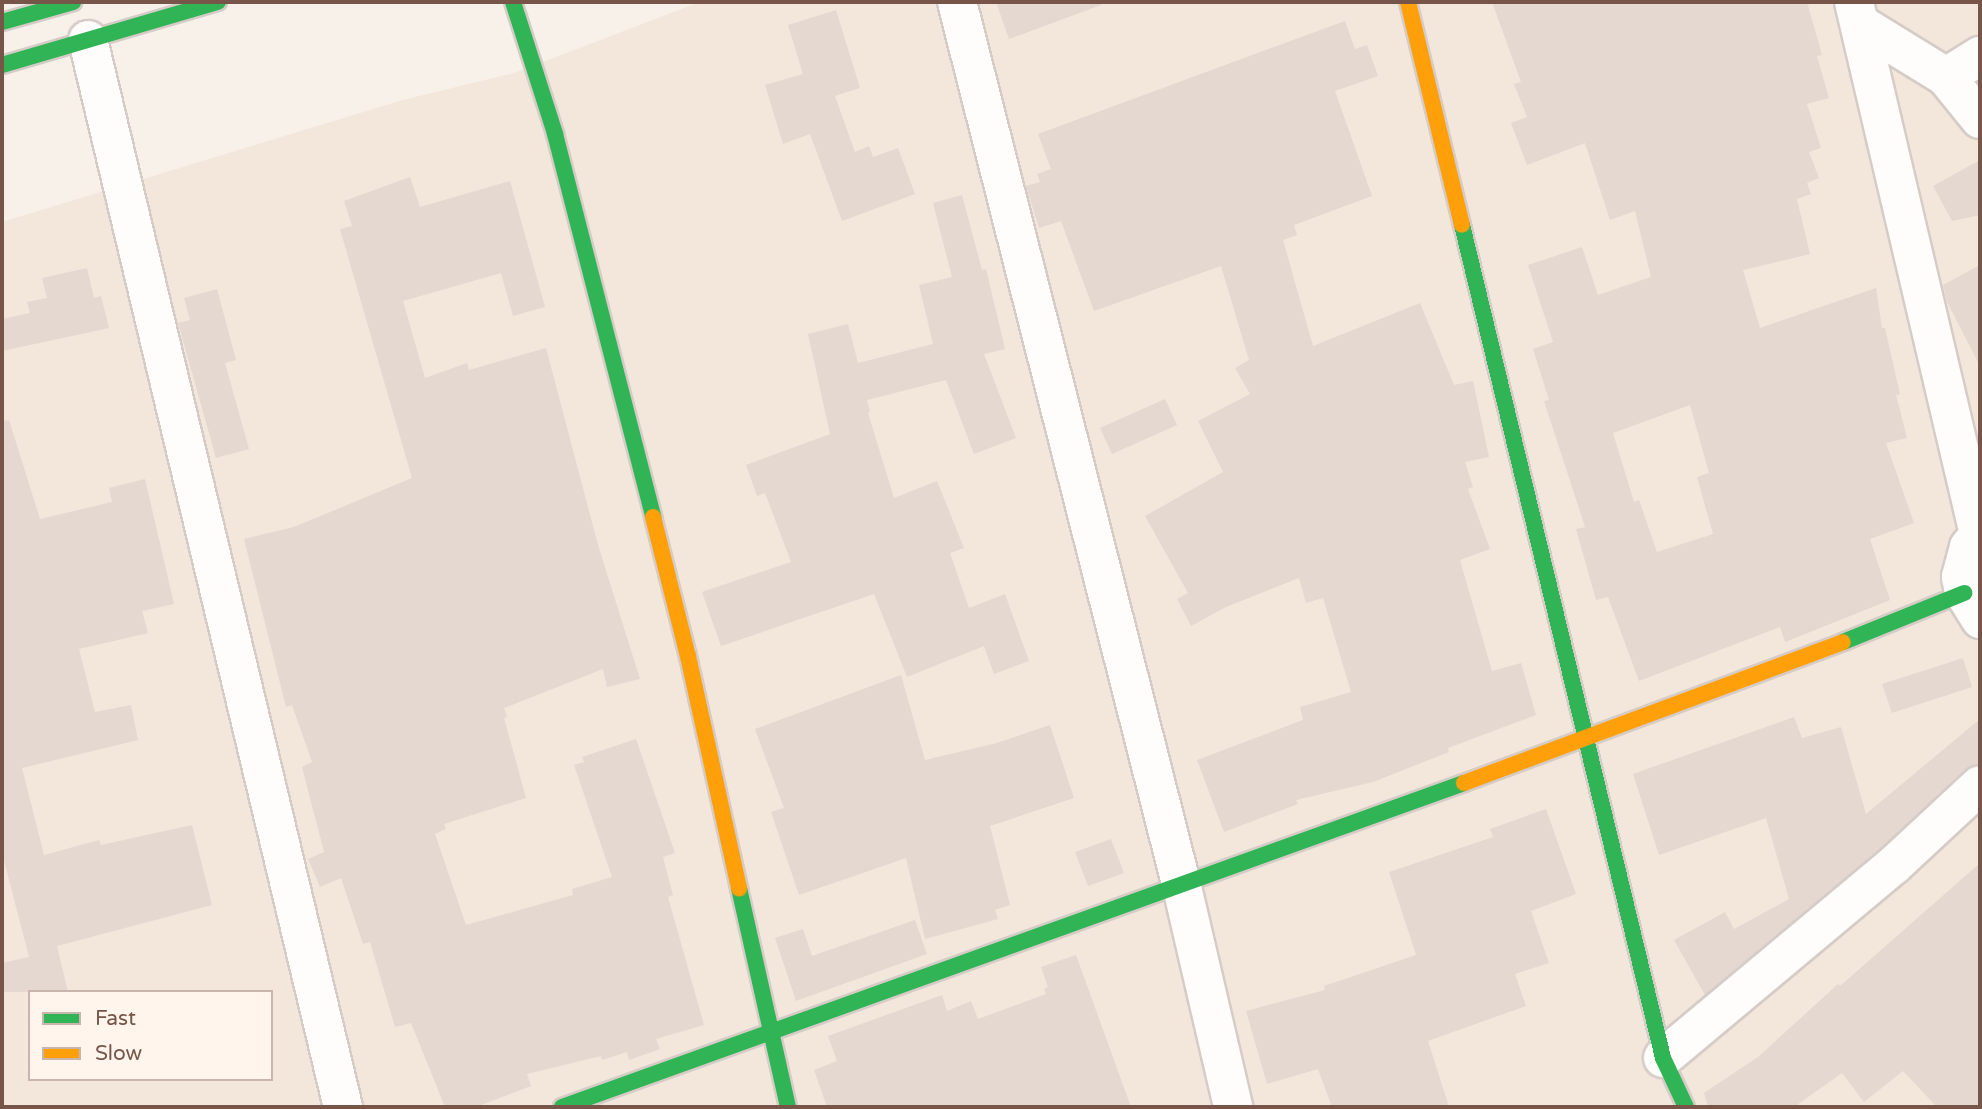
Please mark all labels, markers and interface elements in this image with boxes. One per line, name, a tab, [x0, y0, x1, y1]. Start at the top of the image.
legend	[28, 990, 273, 1081]
text: Fast	[95, 1006, 136, 1031]
text: Slow	[95, 1041, 142, 1066]

